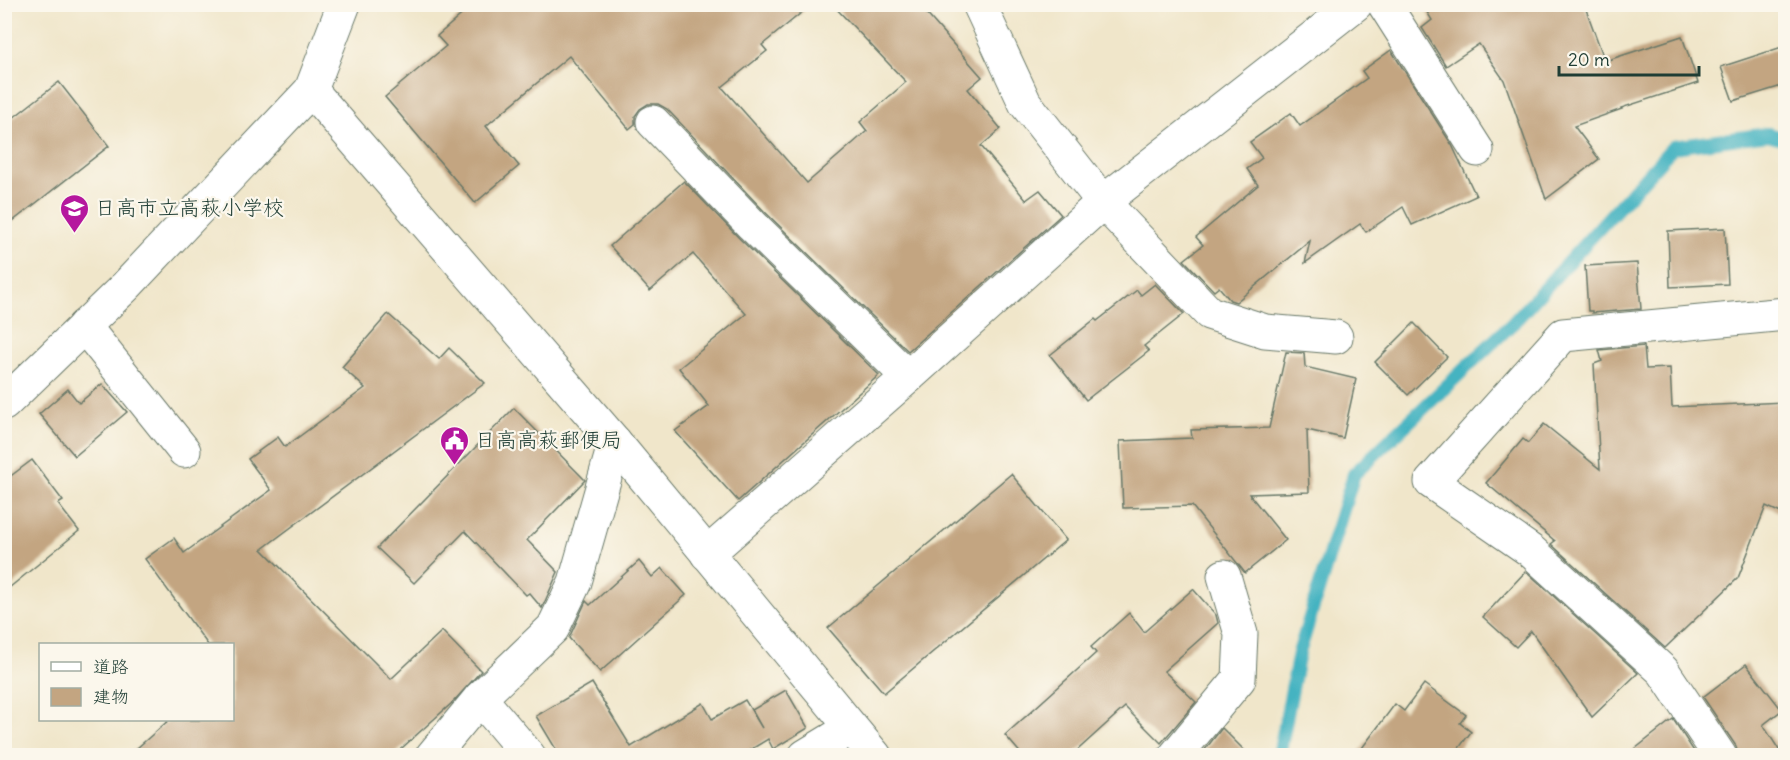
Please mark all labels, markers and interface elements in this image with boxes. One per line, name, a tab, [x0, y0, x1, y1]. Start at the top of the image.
scale bar	[1559, 39, 1698, 77]
text: 20 m	[1568, 48, 1610, 71]
school or university icon: 日高市立高萩小学校	[58, 192, 90, 234]
place label: 日高市立高萩小学校	[95, 194, 284, 221]
public building icon: 日高高萩郵便局	[438, 424, 470, 466]
place label: 日高高萩郵便局	[475, 426, 622, 453]
legend	[39, 643, 234, 721]
text: 道路	[93, 655, 129, 678]
text: 建物	[93, 685, 129, 708]

